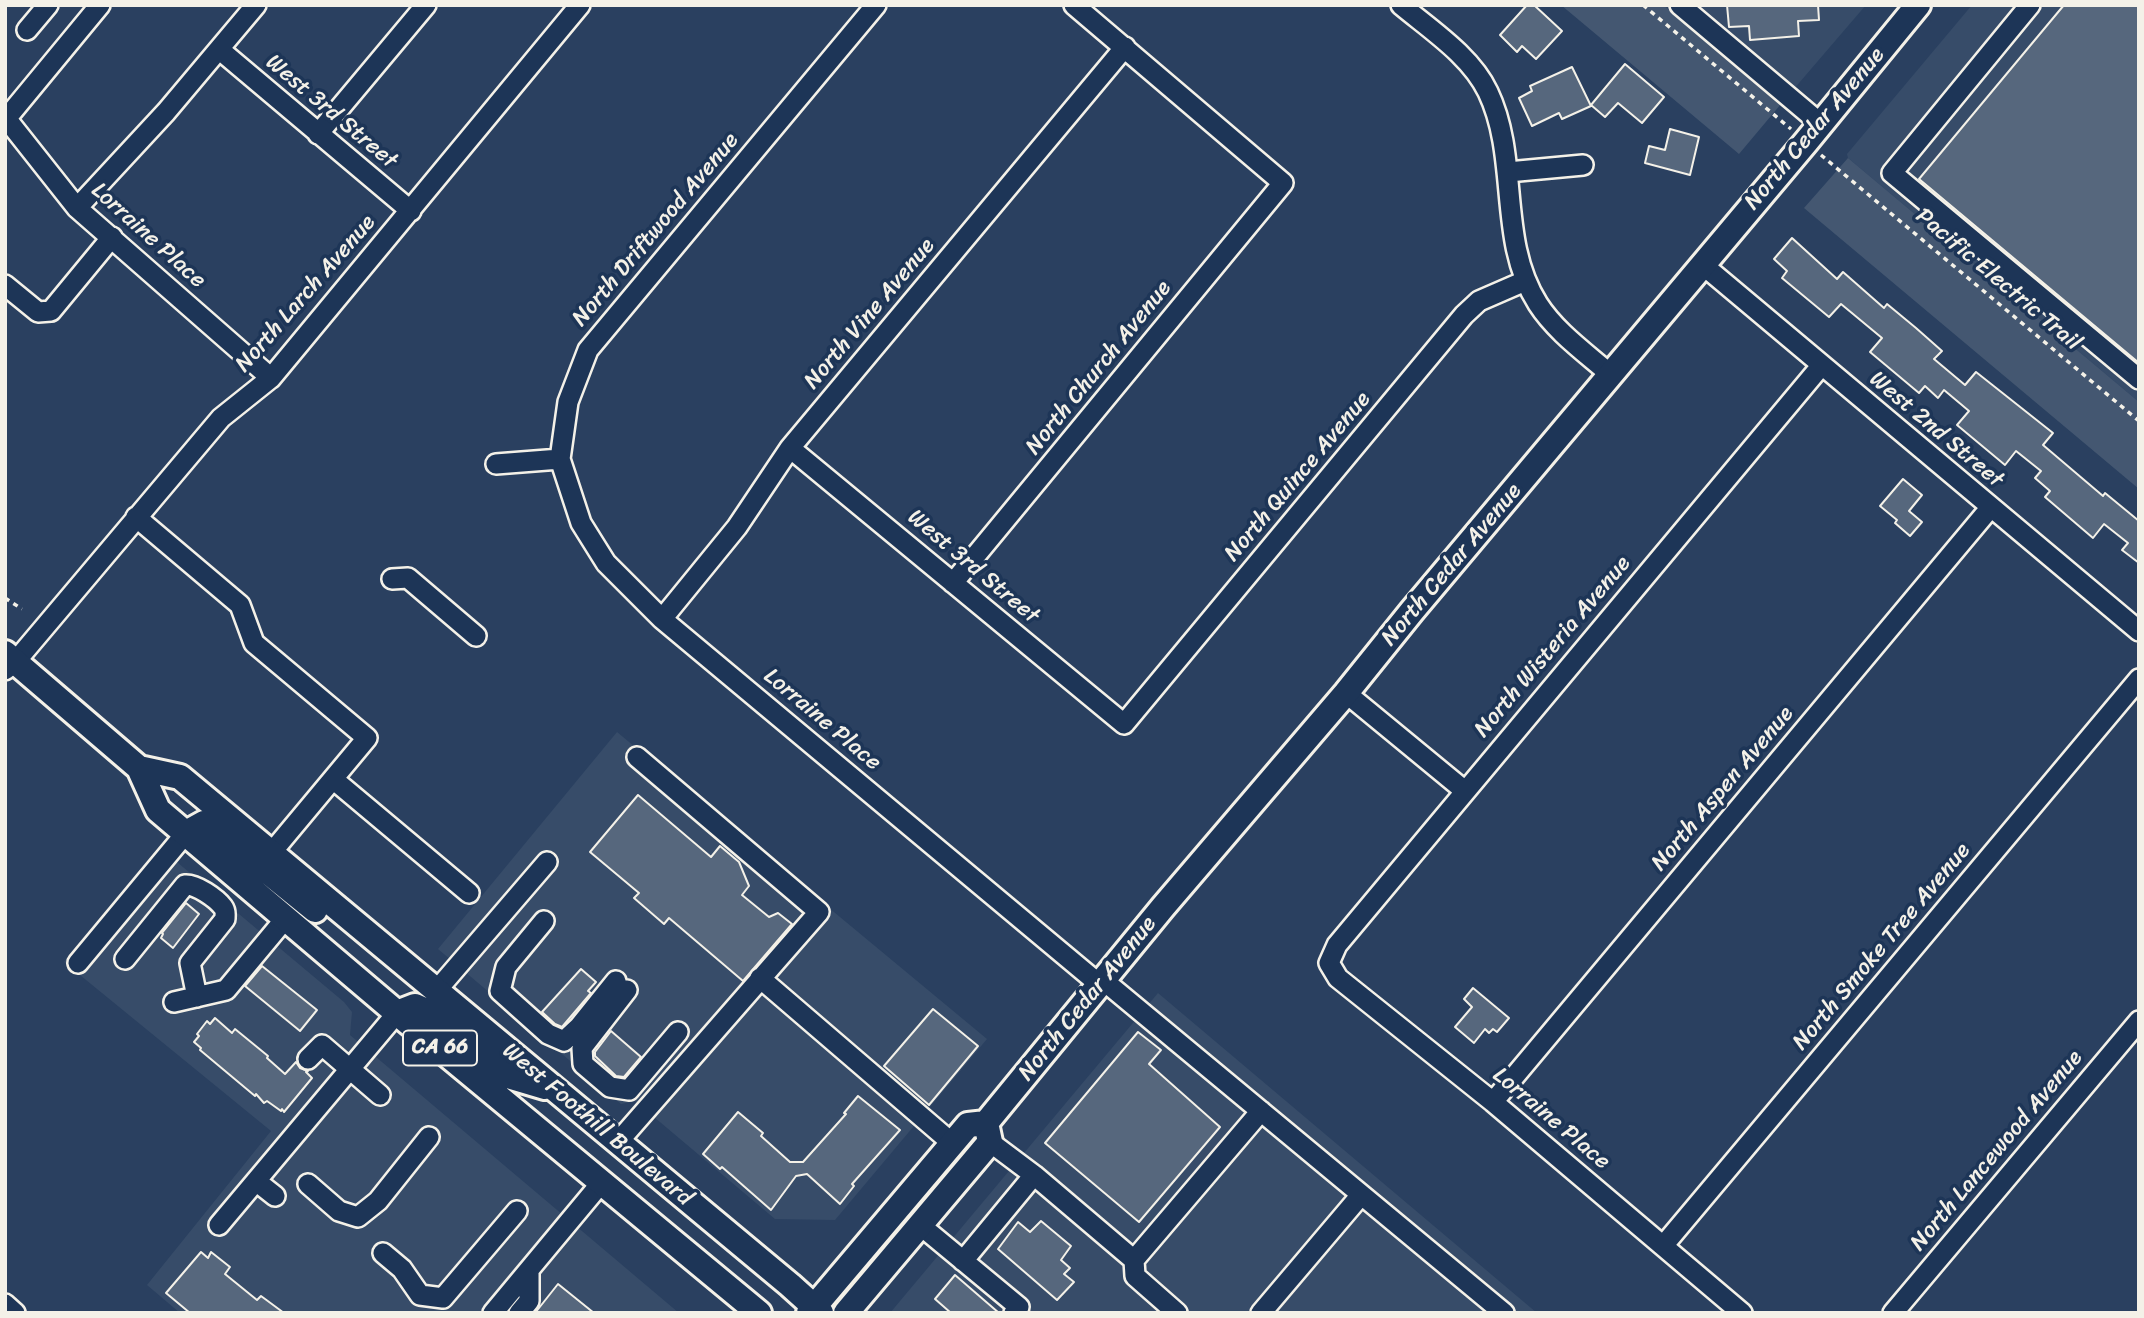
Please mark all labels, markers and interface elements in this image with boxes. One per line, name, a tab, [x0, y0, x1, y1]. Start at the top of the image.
street label: North Cedar Avenue	[1739, 42, 1891, 216]
street label: West 3rd Street	[260, 49, 402, 175]
street label: North Driftwood Avenue	[567, 127, 745, 333]
street label: Lorraine Place	[85, 177, 211, 295]
street label: Pacific Electric Trail	[1910, 203, 2086, 357]
street label: North Larch Avenue	[230, 210, 382, 378]
street label: North Vine Avenue	[799, 233, 941, 395]
street label: North Church Avenue	[1020, 275, 1178, 461]
street label: West 2nd Street	[1863, 366, 2009, 494]
street label: North Quince Avenue	[1219, 387, 1377, 567]
street label: North Cedar Avenue	[1376, 478, 1528, 652]
street label: West 3rd Street	[902, 504, 1044, 630]
street label: North Wisteria Avenue	[1469, 551, 1637, 743]
street label: Lorraine Place	[758, 663, 886, 777]
street label: North Aspen Avenue	[1646, 701, 1800, 877]
street label: North Smoke Tree Avenue	[1787, 838, 1977, 1056]
street label: North Cedar Avenue	[1013, 911, 1163, 1087]
road number: CA 66	[403, 1030, 477, 1066]
street label: West Foothill Boulevard	[496, 1037, 698, 1213]
street label: North Lancewood Avenue	[1905, 1045, 2089, 1257]
street label: Lorraine Place	[1487, 1062, 1615, 1176]

